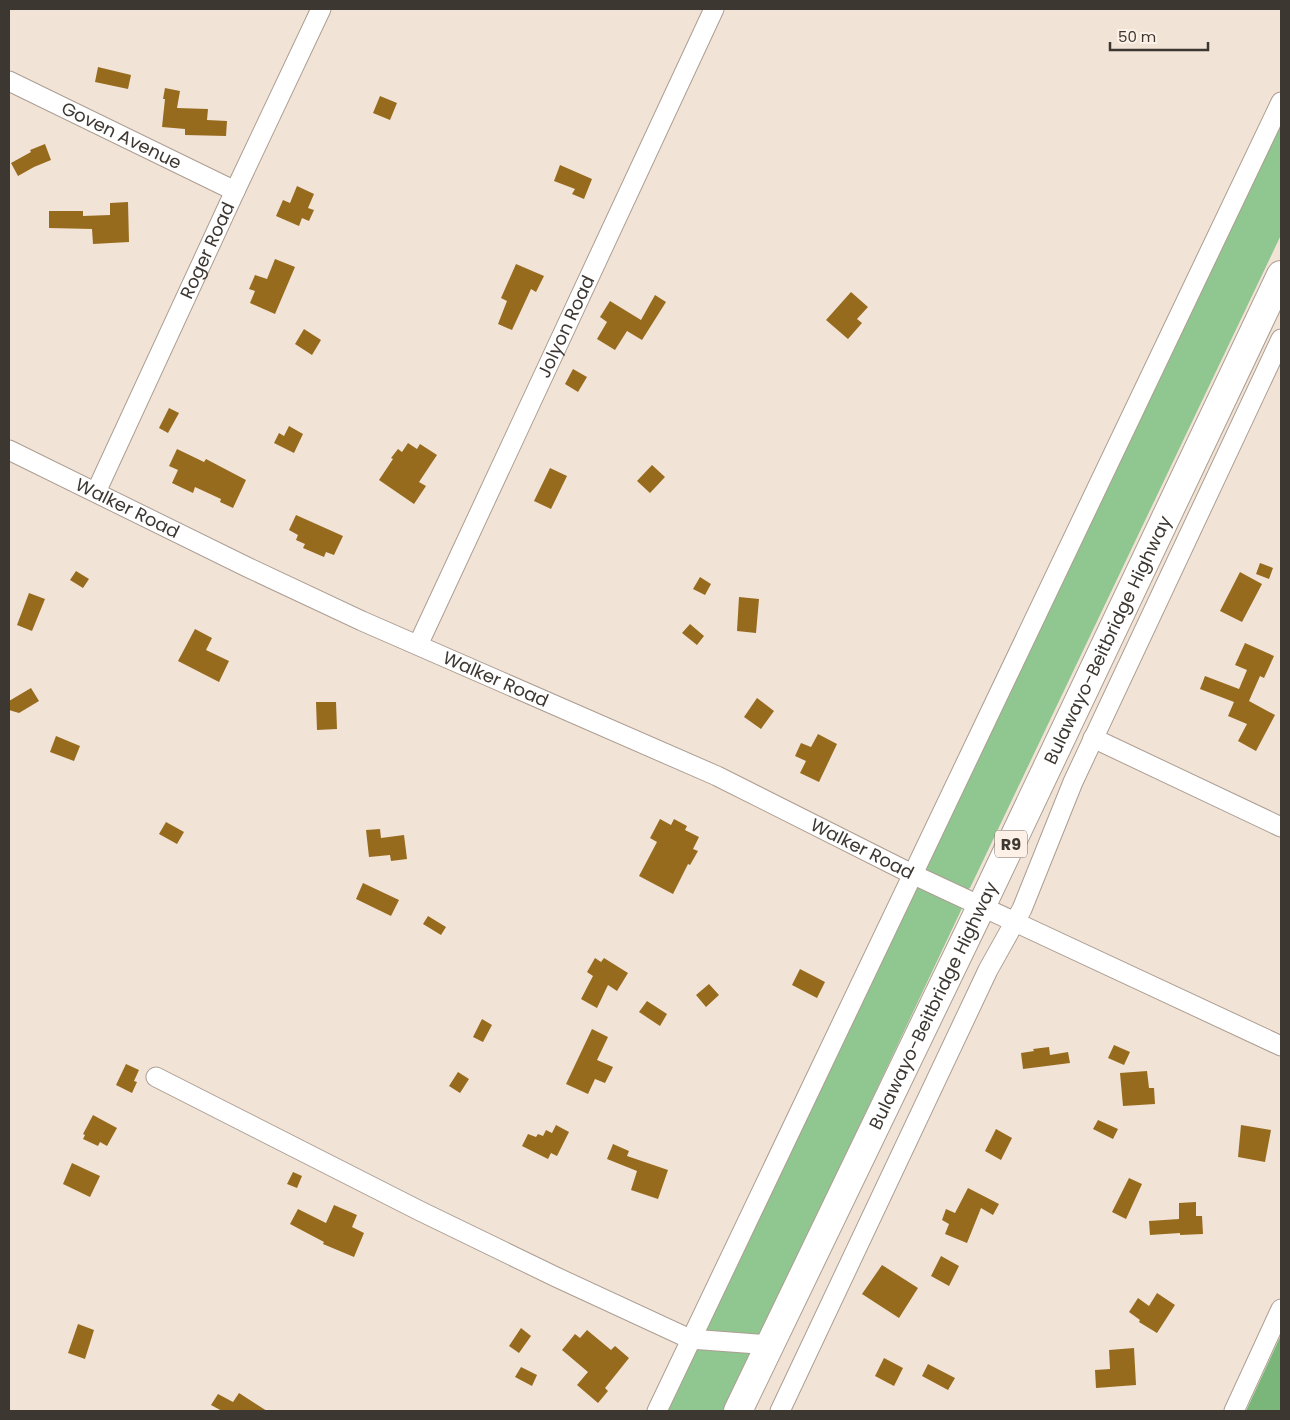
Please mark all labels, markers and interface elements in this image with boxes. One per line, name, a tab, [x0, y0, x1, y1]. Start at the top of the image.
scale bar	[1110, 20, 1208, 52]
text: 50 m	[1118, 26, 1156, 47]
street label: Goven Avenue	[57, 95, 186, 175]
street label: Roger Road	[174, 198, 240, 303]
street label: Jolyon Road	[531, 271, 600, 382]
street label: Walker Road	[71, 472, 184, 544]
street label: Bulawayo-Beitbridge Highway	[1038, 512, 1177, 768]
street label: Walker Road	[439, 645, 553, 713]
street label: Walker Road	[806, 812, 918, 885]
road number: R9	[995, 831, 1027, 858]
street label: Bulawayo-Beitbridge Highway	[863, 877, 1003, 1133]

